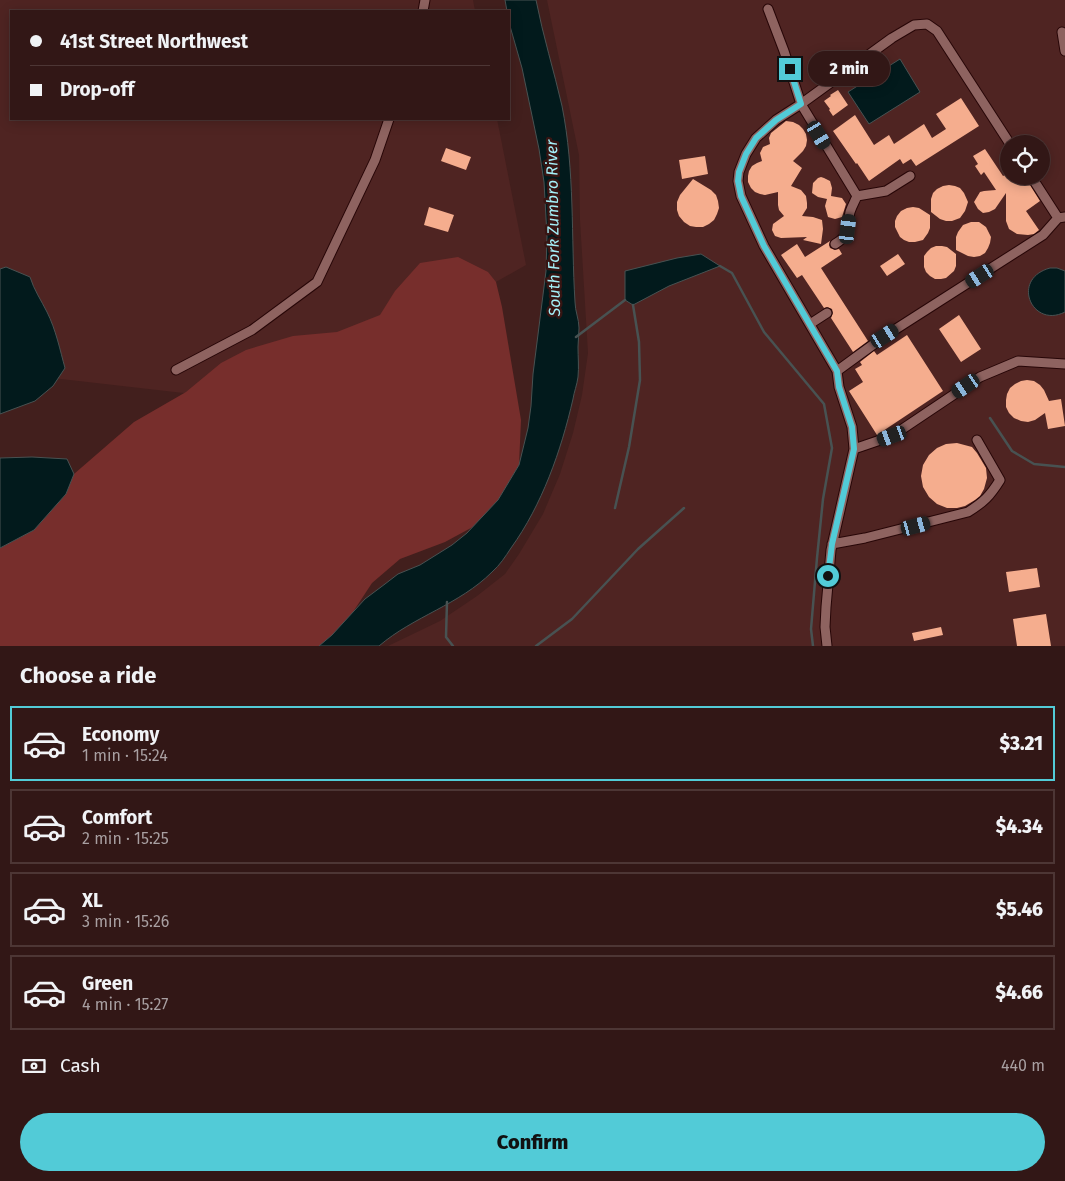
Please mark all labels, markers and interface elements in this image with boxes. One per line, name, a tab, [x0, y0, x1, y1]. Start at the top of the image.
text: 41st Street Northwest	[60, 30, 248, 53]
callout: 2 min	[808, 52, 890, 86]
route end	[779, 58, 801, 80]
text: 2 min	[829, 59, 869, 78]
text: Drop-off	[60, 78, 134, 101]
car	[804, 118, 833, 152]
map controls	[1000, 135, 1050, 185]
button: locate	[1000, 135, 1050, 185]
water label: South Fork Zumbro River	[542, 139, 564, 318]
car	[838, 213, 857, 245]
car	[963, 262, 996, 290]
car	[868, 322, 901, 350]
car	[949, 371, 982, 401]
car	[875, 424, 908, 448]
car	[899, 515, 932, 537]
route start	[817, 565, 839, 587]
text: Choose a ride	[20, 662, 156, 689]
icon: car	[22, 721, 67, 766]
text: Economy	[82, 723, 159, 746]
text: $3.21	[999, 732, 1043, 755]
text: 1 min · 15:24	[82, 746, 168, 765]
icon: car	[22, 804, 67, 849]
text: Comfort	[82, 806, 152, 829]
text: $4.34	[996, 815, 1043, 838]
text: 2 min · 15:25	[82, 829, 169, 848]
icon: car	[22, 887, 67, 932]
text: XL	[82, 889, 103, 912]
text: $5.46	[996, 898, 1043, 921]
text: 3 min · 15:26	[82, 912, 169, 931]
icon: car	[22, 970, 67, 1015]
text: Green	[82, 972, 133, 995]
text: $4.66	[995, 981, 1043, 1004]
text: 4 min · 15:27	[82, 995, 168, 1014]
icon: cash	[20, 1052, 48, 1080]
text: Cash	[60, 1054, 101, 1077]
text: 440 m	[1001, 1056, 1045, 1075]
button: Confirm	[20, 1113, 1045, 1171]

